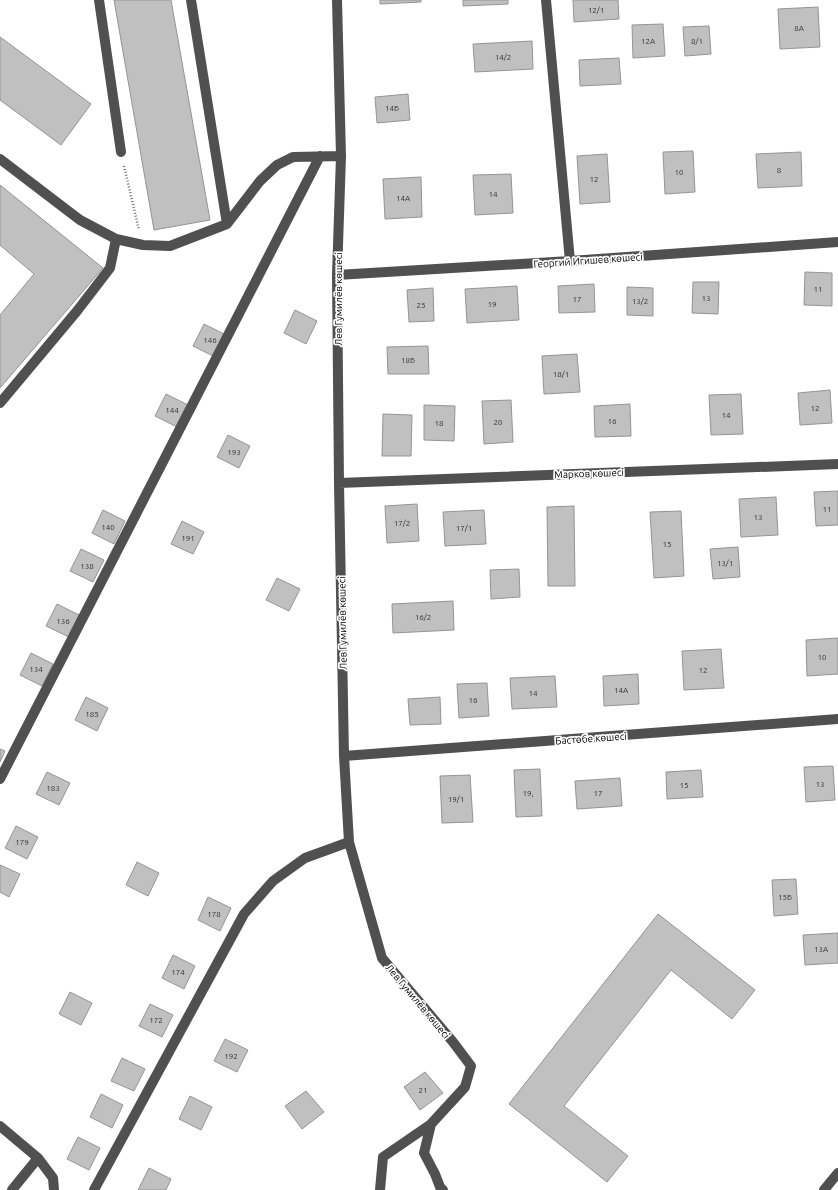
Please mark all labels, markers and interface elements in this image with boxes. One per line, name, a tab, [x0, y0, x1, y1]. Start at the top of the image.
house number: 12/1	[588, 6, 604, 15]
house number: 8А	[794, 24, 805, 33]
house number: 12А	[641, 37, 656, 46]
house number: 8/1	[691, 37, 703, 46]
house number: 14/2	[495, 53, 511, 62]
house number: 14Б	[385, 104, 399, 113]
house number: 8	[777, 166, 782, 175]
house number: 10	[674, 168, 684, 177]
house number: 12	[589, 175, 599, 184]
house number: 14	[488, 190, 498, 199]
house number: 14А	[396, 194, 411, 203]
street label: Георгий Игишев көшесі	[533, 251, 643, 270]
street label: Лев Гумилёв көшесі	[333, 252, 344, 346]
house number: 11	[813, 285, 823, 294]
house number: 13	[701, 294, 711, 303]
house number: 17	[572, 295, 582, 304]
house number: 13/2	[632, 297, 648, 306]
house number: 19	[487, 300, 497, 309]
house number: 25	[416, 301, 426, 310]
house number: 146	[203, 336, 217, 345]
house number: 18Б	[401, 356, 415, 365]
house number: 18/1	[553, 370, 569, 379]
house number: 12	[810, 404, 820, 413]
house number: 144	[165, 406, 179, 415]
house number: 14	[721, 411, 731, 420]
house number: 16	[607, 417, 617, 426]
house number: 20	[493, 418, 503, 427]
house number: 18	[434, 419, 444, 428]
house number: 193	[227, 448, 241, 457]
street label: Марков көшесі	[554, 467, 624, 480]
house number: 11	[822, 505, 832, 514]
house number: 13	[753, 513, 763, 522]
house number: 17/2	[394, 519, 410, 528]
house number: 140	[101, 523, 115, 532]
house number: 17/1	[456, 524, 472, 533]
house number: 191	[181, 534, 195, 543]
house number: 15	[662, 540, 672, 549]
house number: 13/1	[717, 559, 733, 568]
house number: 138	[80, 562, 94, 571]
street label: Лев Гумилёв көшесі	[336, 576, 349, 670]
house number: 16/2	[415, 613, 431, 622]
house number: 136	[56, 617, 70, 626]
house number: 10	[817, 653, 827, 662]
house number: 134	[29, 665, 43, 674]
house number: 12	[698, 666, 708, 675]
house number: 14А	[614, 686, 629, 695]
house number: 14	[528, 689, 538, 698]
house number: 16	[468, 696, 478, 705]
house number: 185	[85, 710, 99, 719]
street label: Бастөбе көшесі	[555, 731, 627, 746]
house number: 13	[815, 780, 825, 789]
house number: 15	[679, 781, 689, 790]
house number: 183	[46, 784, 60, 793]
house number: 19,	[523, 789, 534, 798]
house number: 17	[593, 789, 603, 798]
house number: 19/1	[448, 795, 464, 804]
house number: 179	[15, 838, 29, 847]
house number: 15Б	[778, 893, 792, 902]
house number: 178	[207, 910, 221, 919]
house number: 13А	[814, 945, 829, 954]
street label: Лев Гумилёв көшесі	[383, 962, 452, 1041]
house number: 174	[171, 968, 185, 977]
house number: 172	[149, 1016, 163, 1025]
house number: 192	[224, 1052, 238, 1061]
house number: 21	[418, 1086, 428, 1095]

